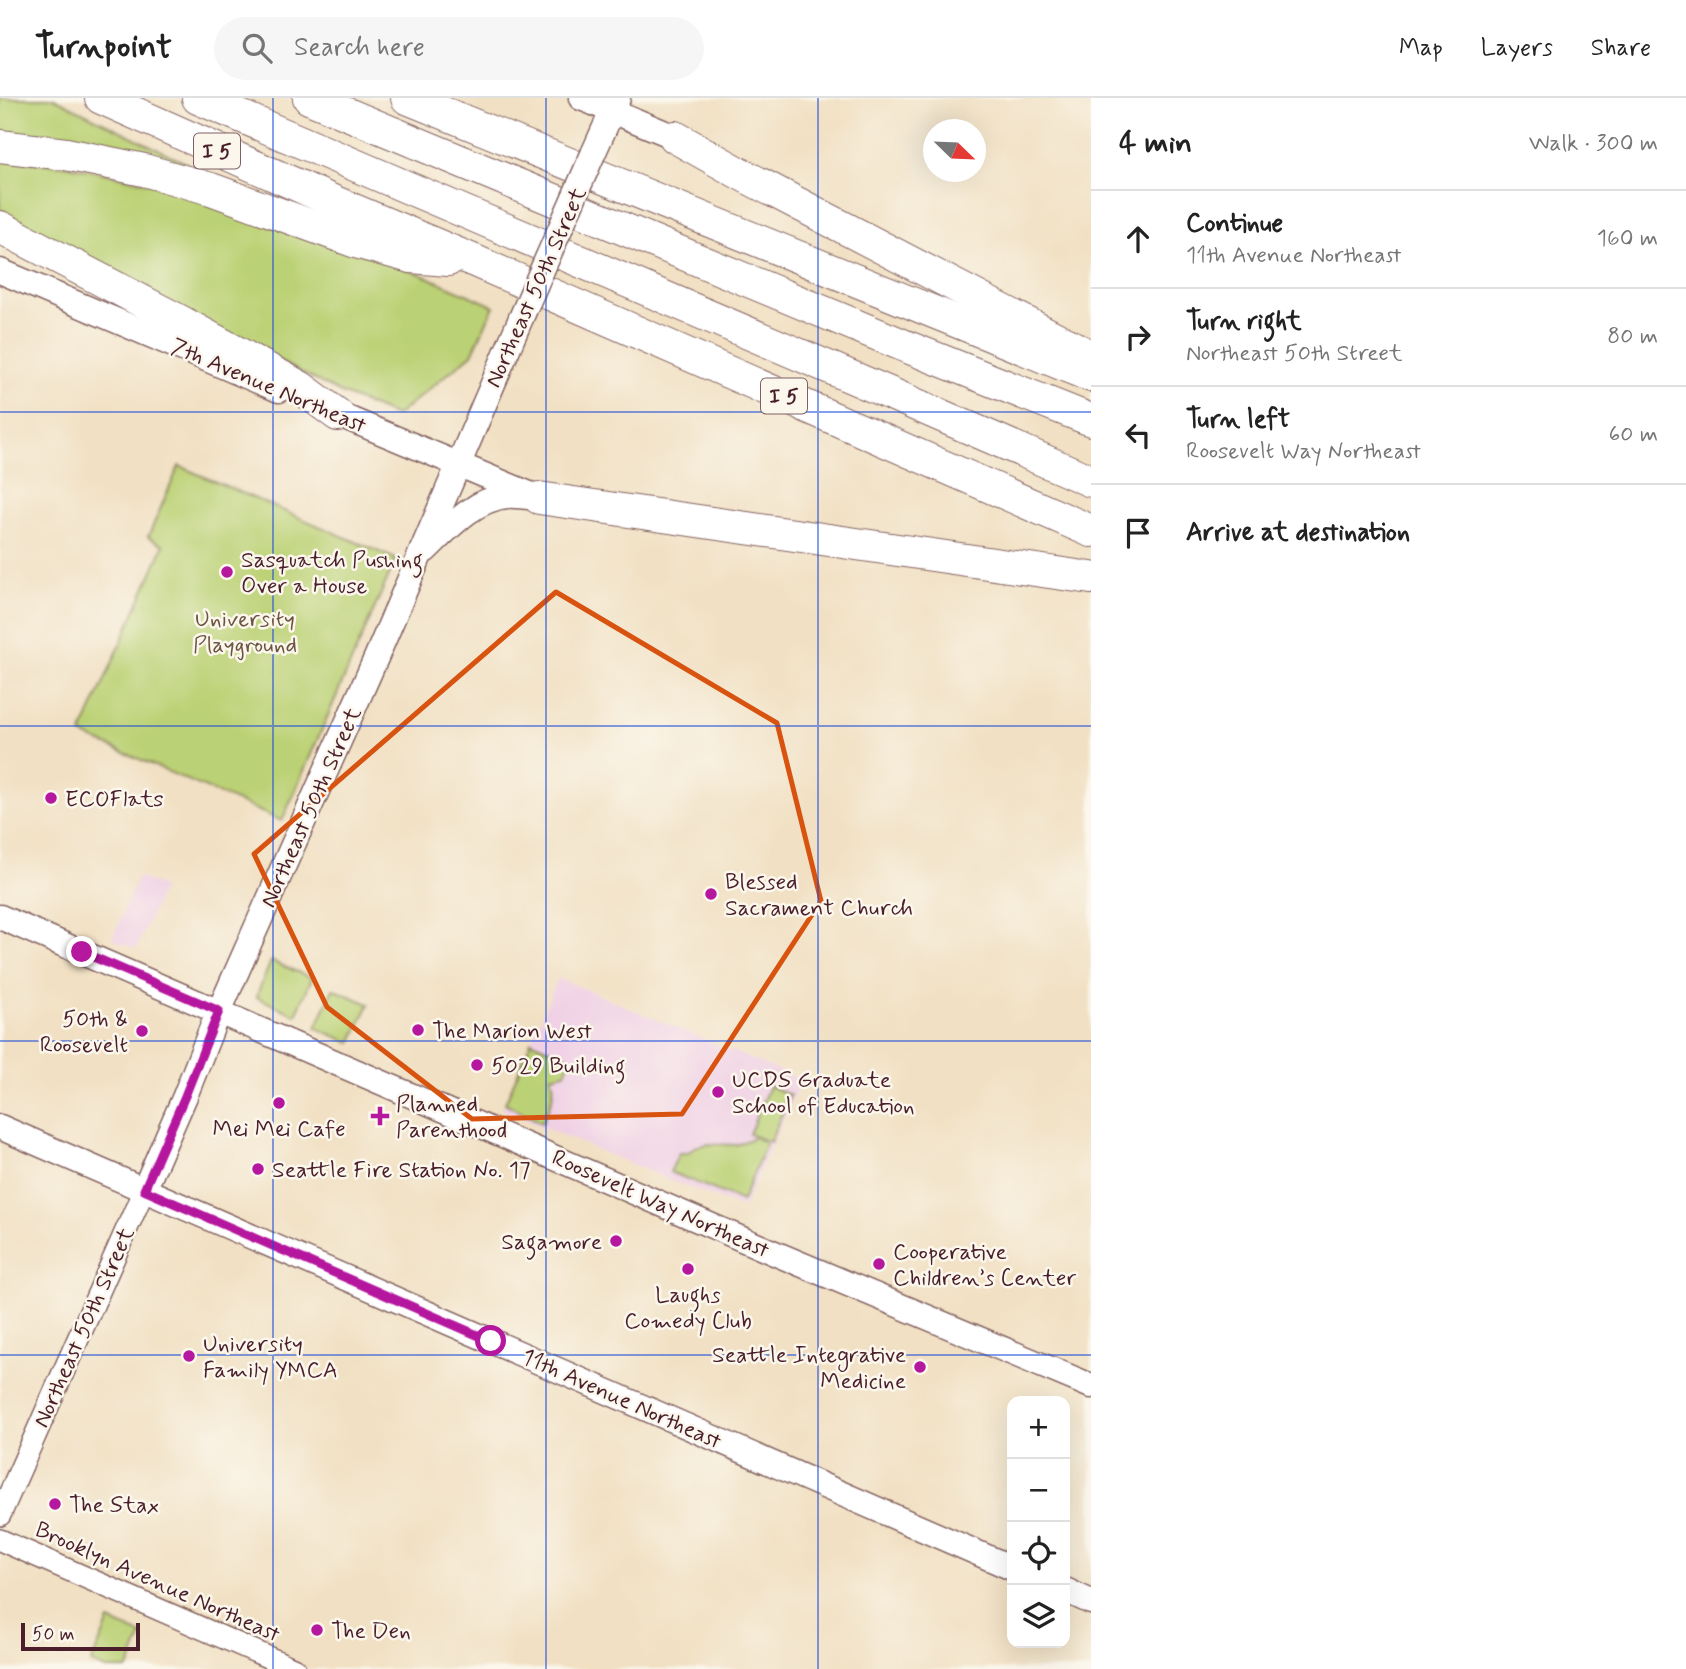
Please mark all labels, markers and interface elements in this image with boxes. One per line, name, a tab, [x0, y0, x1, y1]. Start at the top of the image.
search box	[214, 17, 704, 80]
text: Turnpoint	[35, 26, 172, 70]
icon: search	[238, 29, 276, 67]
text: Search here	[294, 31, 425, 65]
text: Map	[1399, 33, 1443, 64]
text: Layers	[1481, 33, 1553, 64]
text: Share	[1591, 33, 1651, 64]
north arrow	[923, 119, 986, 182]
text: 4 min	[1119, 124, 1192, 163]
text: Walk · 300 m	[1529, 129, 1658, 159]
road number: I 5	[194, 134, 240, 168]
street label: Northeast 50th Street	[479, 182, 595, 393]
text: Continue	[1186, 207, 1283, 241]
icon: ahead	[1119, 220, 1157, 258]
text: 160 m	[1597, 224, 1658, 254]
text: 11th Avenue Northeast	[1186, 241, 1401, 271]
text: Turn right	[1186, 305, 1302, 339]
icon: right	[1119, 318, 1157, 356]
text: 80 m	[1607, 322, 1658, 352]
street label: 7th Avenue Northeast	[166, 332, 370, 442]
text: Northeast 50th Street	[1186, 339, 1402, 369]
road number: I 5	[761, 378, 807, 414]
text: Turn left	[1186, 403, 1290, 437]
icon: left	[1119, 416, 1157, 454]
text: 60 m	[1609, 420, 1658, 450]
text: Roosevelt Way Northeast	[1186, 437, 1421, 467]
icon: arrive	[1119, 514, 1157, 552]
text: Arrive at destination	[1186, 516, 1410, 550]
place label: Sasquatch Pushing Over a House	[241, 546, 423, 602]
marker: Sasquatch Pushing Over a House	[219, 564, 235, 580]
park label: University Playground	[193, 605, 297, 661]
street label: Northeast 50th Street	[254, 702, 370, 913]
place label: ECOFlats	[65, 785, 164, 815]
marker: ECOFlats	[43, 790, 59, 806]
place label: Blessed Sacrament Church	[725, 868, 913, 924]
marker: Blessed Sacrament Church	[703, 886, 719, 902]
route end	[66, 936, 97, 967]
place label: 50th & Roosevelt	[40, 1005, 128, 1061]
place label: The Marion West	[432, 1017, 592, 1047]
marker: The Marion West	[410, 1022, 426, 1038]
marker: 50th & Roosevelt	[134, 1023, 150, 1039]
place label: 5029 Building	[491, 1052, 625, 1084]
marker: 5029 Building	[469, 1057, 485, 1073]
place label: UCDS Graduate School of Education	[732, 1066, 915, 1122]
marker: UCDS Graduate School of Education	[710, 1084, 726, 1100]
place label: Planned Parenthood	[396, 1090, 507, 1146]
marker: Mei Mei Cafe	[271, 1095, 287, 1111]
marker: Planned Parenthood	[370, 1106, 390, 1126]
place label: Mei Mei Cafe	[212, 1115, 346, 1145]
street label: Roosevelt Way Northeast	[547, 1143, 774, 1266]
place label: Seattle Fire Station No. 17	[272, 1156, 531, 1186]
marker: Seattle Fire Station No. 17	[250, 1161, 266, 1177]
street label: Northeast 50th Street	[27, 1222, 143, 1433]
place label: Sagamore	[501, 1228, 602, 1260]
marker: Sagamore	[608, 1233, 624, 1249]
place label: Cooperative Children’s Center	[893, 1238, 1076, 1294]
marker: Cooperative Children’s Center	[871, 1256, 887, 1272]
marker: Laughs Comedy Club	[680, 1261, 696, 1277]
place label: Laughs Comedy Club	[624, 1281, 752, 1337]
route start	[475, 1325, 506, 1356]
place label: University Family YMCA	[203, 1330, 338, 1386]
place label: Seattle Integrative Medicine	[712, 1341, 906, 1397]
street label: 11th Avenue Northeast	[517, 1342, 726, 1457]
marker: University Family YMCA	[181, 1348, 197, 1364]
marker: Seattle Integrative Medicine	[912, 1359, 928, 1375]
map controls	[1007, 1396, 1070, 1648]
button: +	[1007, 1396, 1070, 1459]
button: −	[1007, 1459, 1070, 1522]
place label: The Stax	[69, 1491, 159, 1521]
marker: The Stax	[47, 1496, 63, 1512]
street label: Brooklyn Avenue Northeast	[30, 1515, 284, 1650]
button: locate	[1007, 1522, 1070, 1585]
button: layers	[1007, 1585, 1070, 1648]
place label: The Den	[331, 1617, 411, 1647]
scale bar	[21, 1620, 140, 1652]
text: 50 m	[32, 1622, 75, 1647]
marker: The Den	[309, 1622, 325, 1638]

